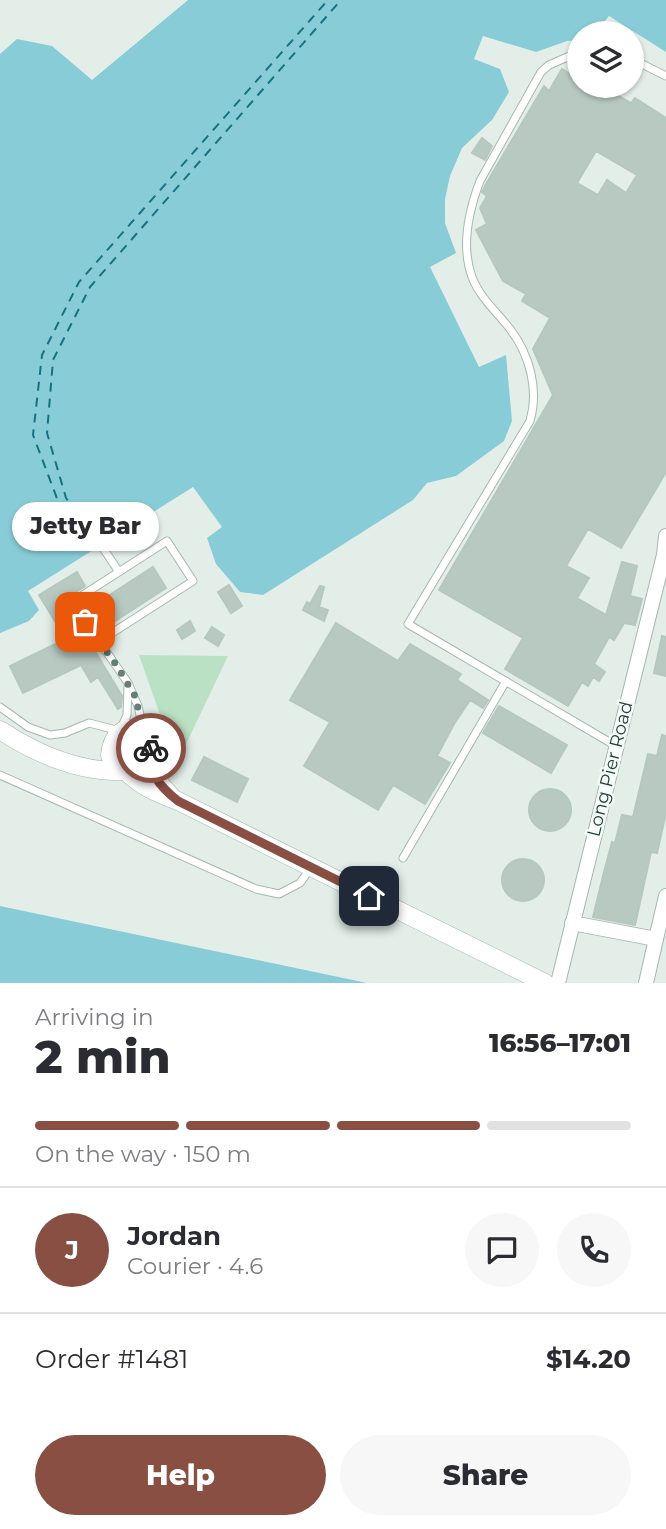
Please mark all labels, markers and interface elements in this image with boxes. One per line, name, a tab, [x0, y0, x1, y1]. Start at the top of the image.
map controls	[567, 21, 644, 98]
button: layers	[567, 21, 644, 98]
callout: Jetty Bar	[11, 503, 158, 552]
text: Jetty Bar	[30, 512, 141, 540]
pin	[55, 592, 115, 652]
icon: bag	[66, 603, 104, 641]
street label: Long Pier Road	[583, 699, 637, 839]
courier	[116, 713, 186, 783]
icon: bike	[132, 729, 170, 767]
pin	[339, 866, 399, 926]
icon: home	[350, 877, 388, 915]
text: Arriving in	[35, 1003, 154, 1031]
text: 16:56–17:01	[489, 1027, 631, 1059]
text: 2 min	[35, 1028, 170, 1085]
text: On the way · 150 m	[35, 1140, 251, 1168]
button: chat	[465, 1213, 539, 1287]
button: phone	[557, 1213, 631, 1287]
text: Jordan	[127, 1220, 221, 1252]
text: J	[65, 1234, 79, 1266]
text: Courier · 4.6	[127, 1252, 263, 1280]
text: Order #1481	[35, 1343, 188, 1375]
text: $14.20	[546, 1343, 631, 1375]
button: Help	[35, 1435, 326, 1515]
button: Share	[340, 1435, 631, 1515]

